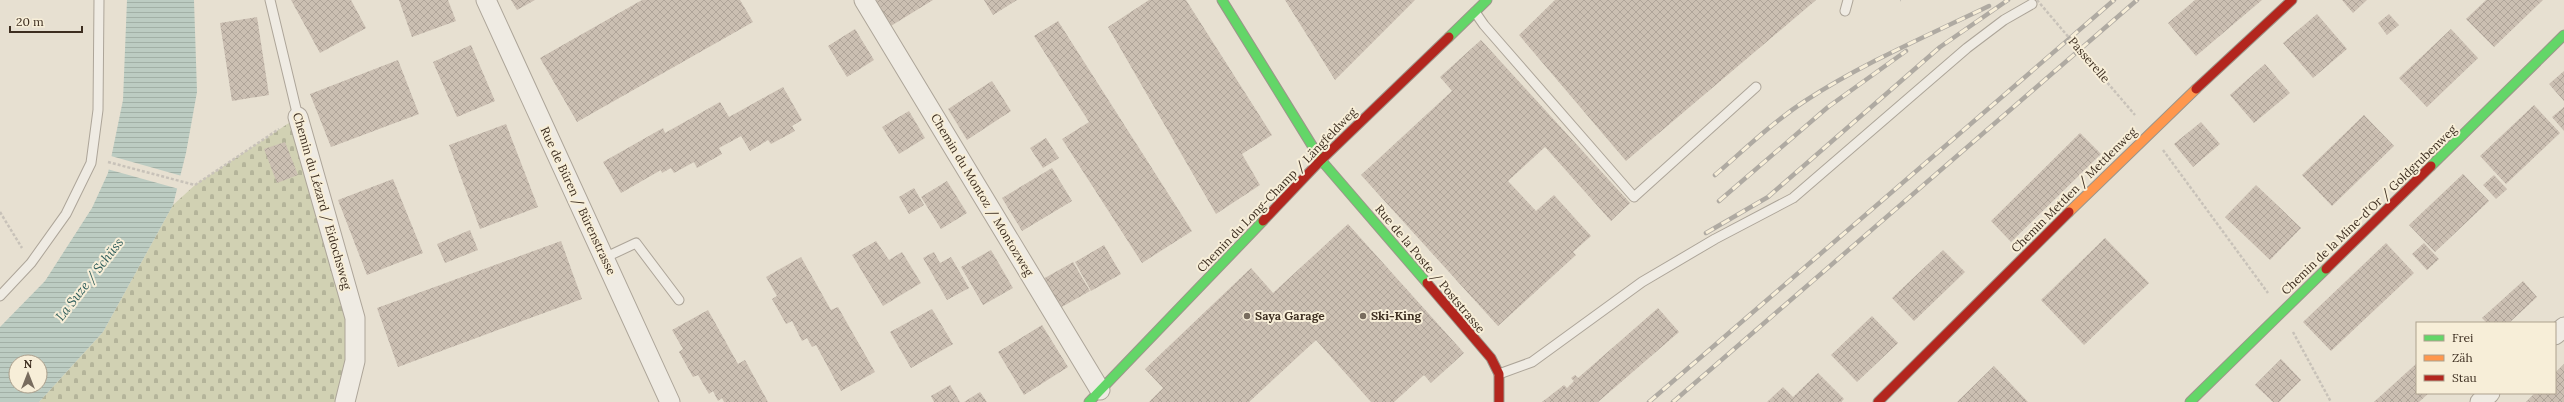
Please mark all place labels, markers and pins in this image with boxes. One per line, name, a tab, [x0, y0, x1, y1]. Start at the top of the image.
place label: Saya Garage	[1255, 308, 1325, 323]
place label: Ski-King	[1371, 308, 1423, 323]
marker: Saya Garage	[1242, 311, 1252, 321]
marker: Ski-King	[1358, 311, 1368, 321]

